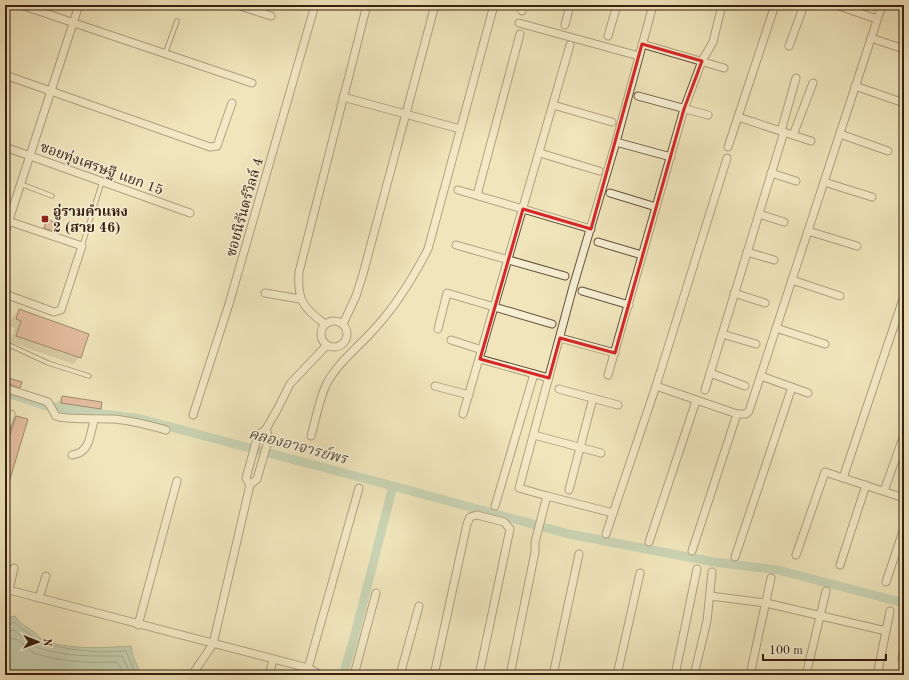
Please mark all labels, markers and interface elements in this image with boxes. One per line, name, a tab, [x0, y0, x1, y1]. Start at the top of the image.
street label: ซอยทุ่งเศรษฐี แยก 15	[38, 138, 166, 199]
street label: ซอยนิรันดร์วิลล์ 4	[221, 155, 266, 258]
place label: อู่รามคำแหง 2 (สาย 46)	[53, 203, 128, 235]
marker: อู่รามคำแหง 2 (สาย 46)	[40, 214, 50, 224]
water label: คลองอาจารย์พร	[247, 424, 351, 468]
north arrow	[18, 622, 58, 662]
scale bar	[763, 636, 886, 662]
text: N	[41, 638, 52, 647]
text: 100 m	[769, 645, 803, 657]

